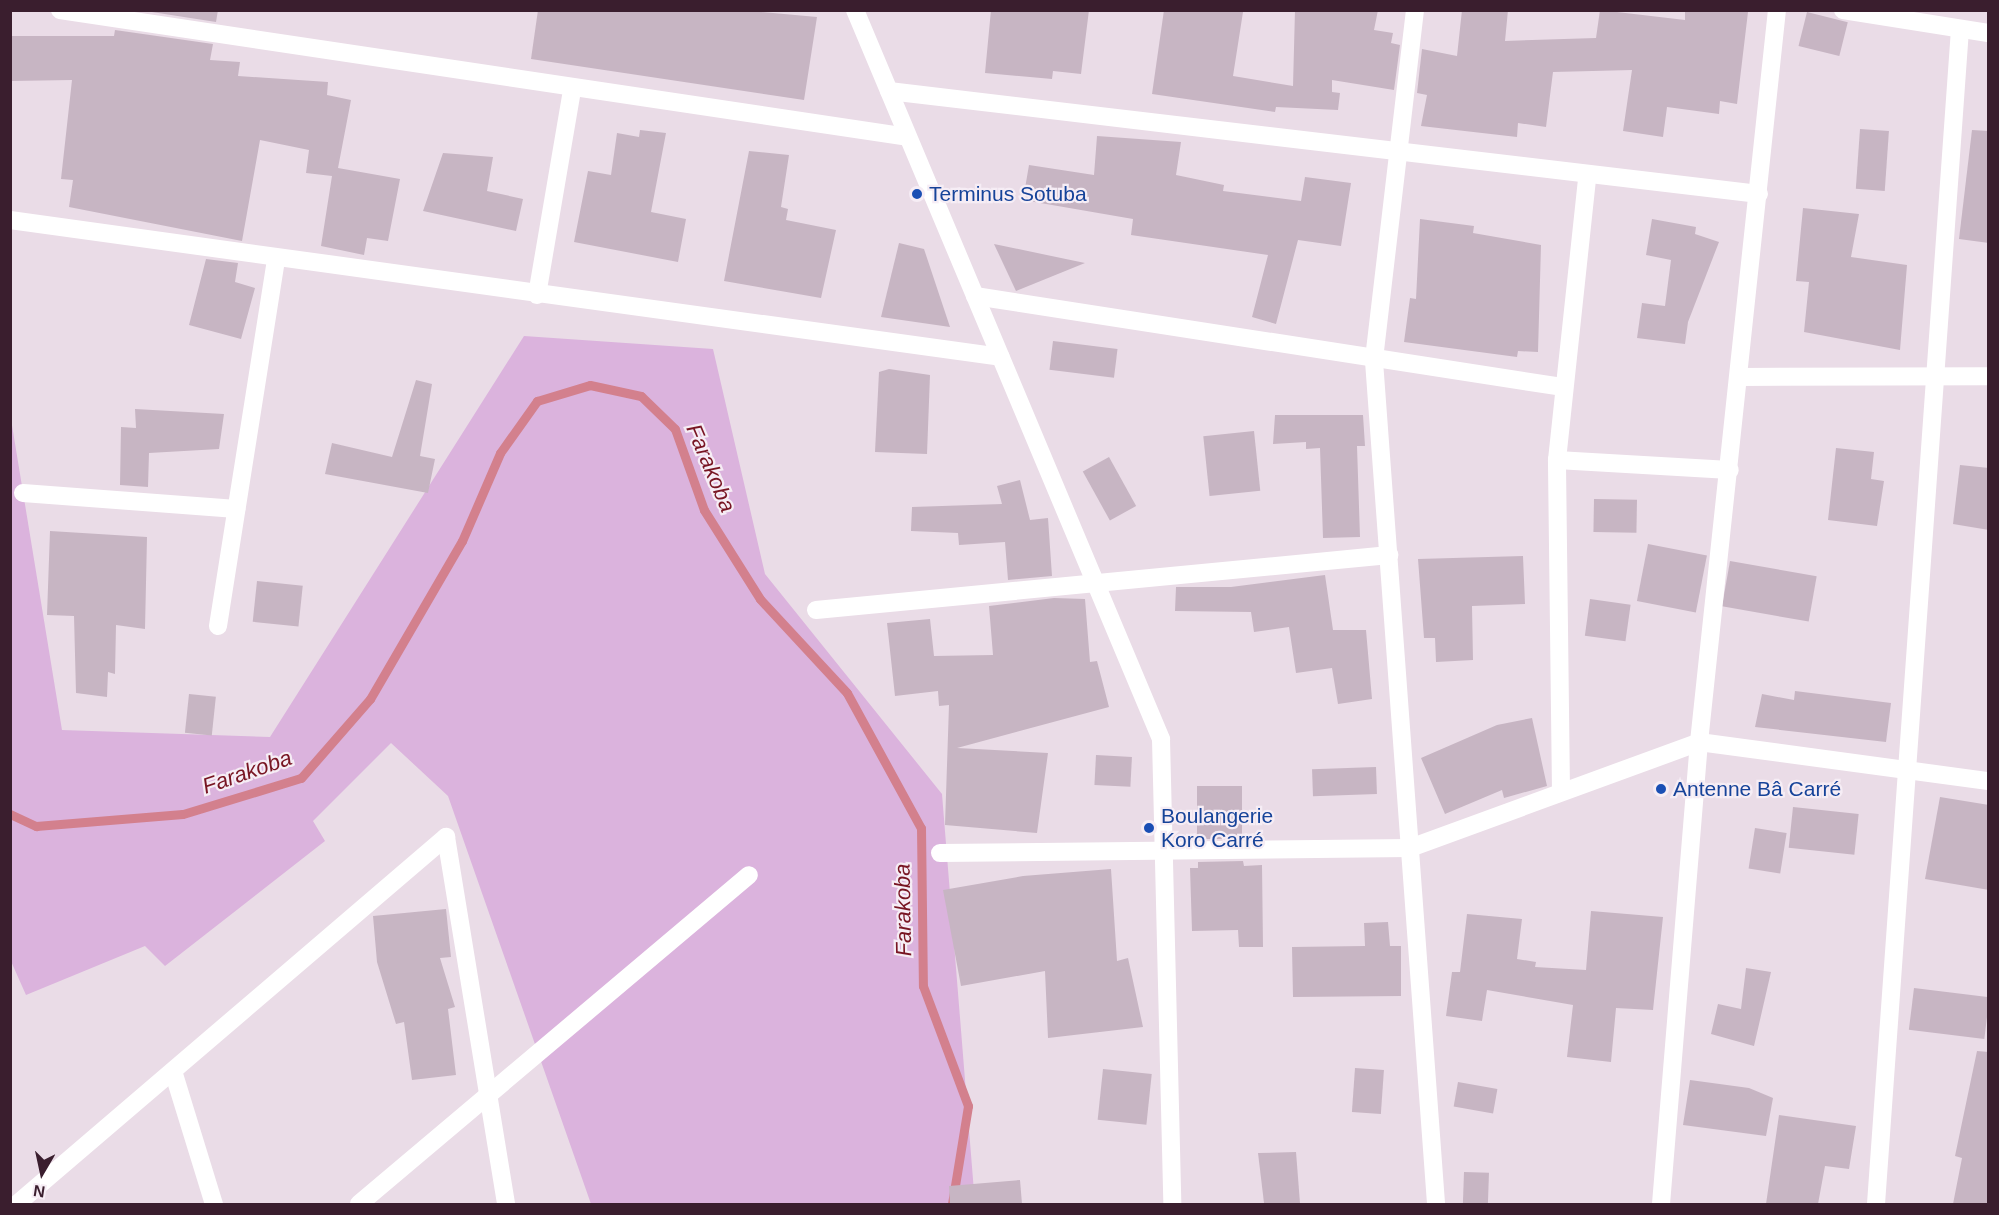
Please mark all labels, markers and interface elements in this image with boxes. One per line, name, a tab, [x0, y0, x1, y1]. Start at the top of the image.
place label: Terminus Sotuba	[929, 181, 1087, 207]
marker: Terminus Sotuba	[910, 187, 924, 201]
water label: Farakoba	[681, 420, 741, 516]
water label: Farakoba	[199, 744, 295, 800]
place label: Antenne Bâ Carré	[1673, 776, 1841, 802]
marker: Antenne Bâ Carré	[1654, 782, 1668, 796]
place label: Boulangerie Koro Carré	[1161, 803, 1273, 853]
marker: Boulangerie Koro Carré	[1142, 821, 1156, 835]
water label: Farakoba	[889, 863, 917, 957]
north arrow	[12, 1143, 72, 1203]
text: N	[32, 1182, 46, 1201]

